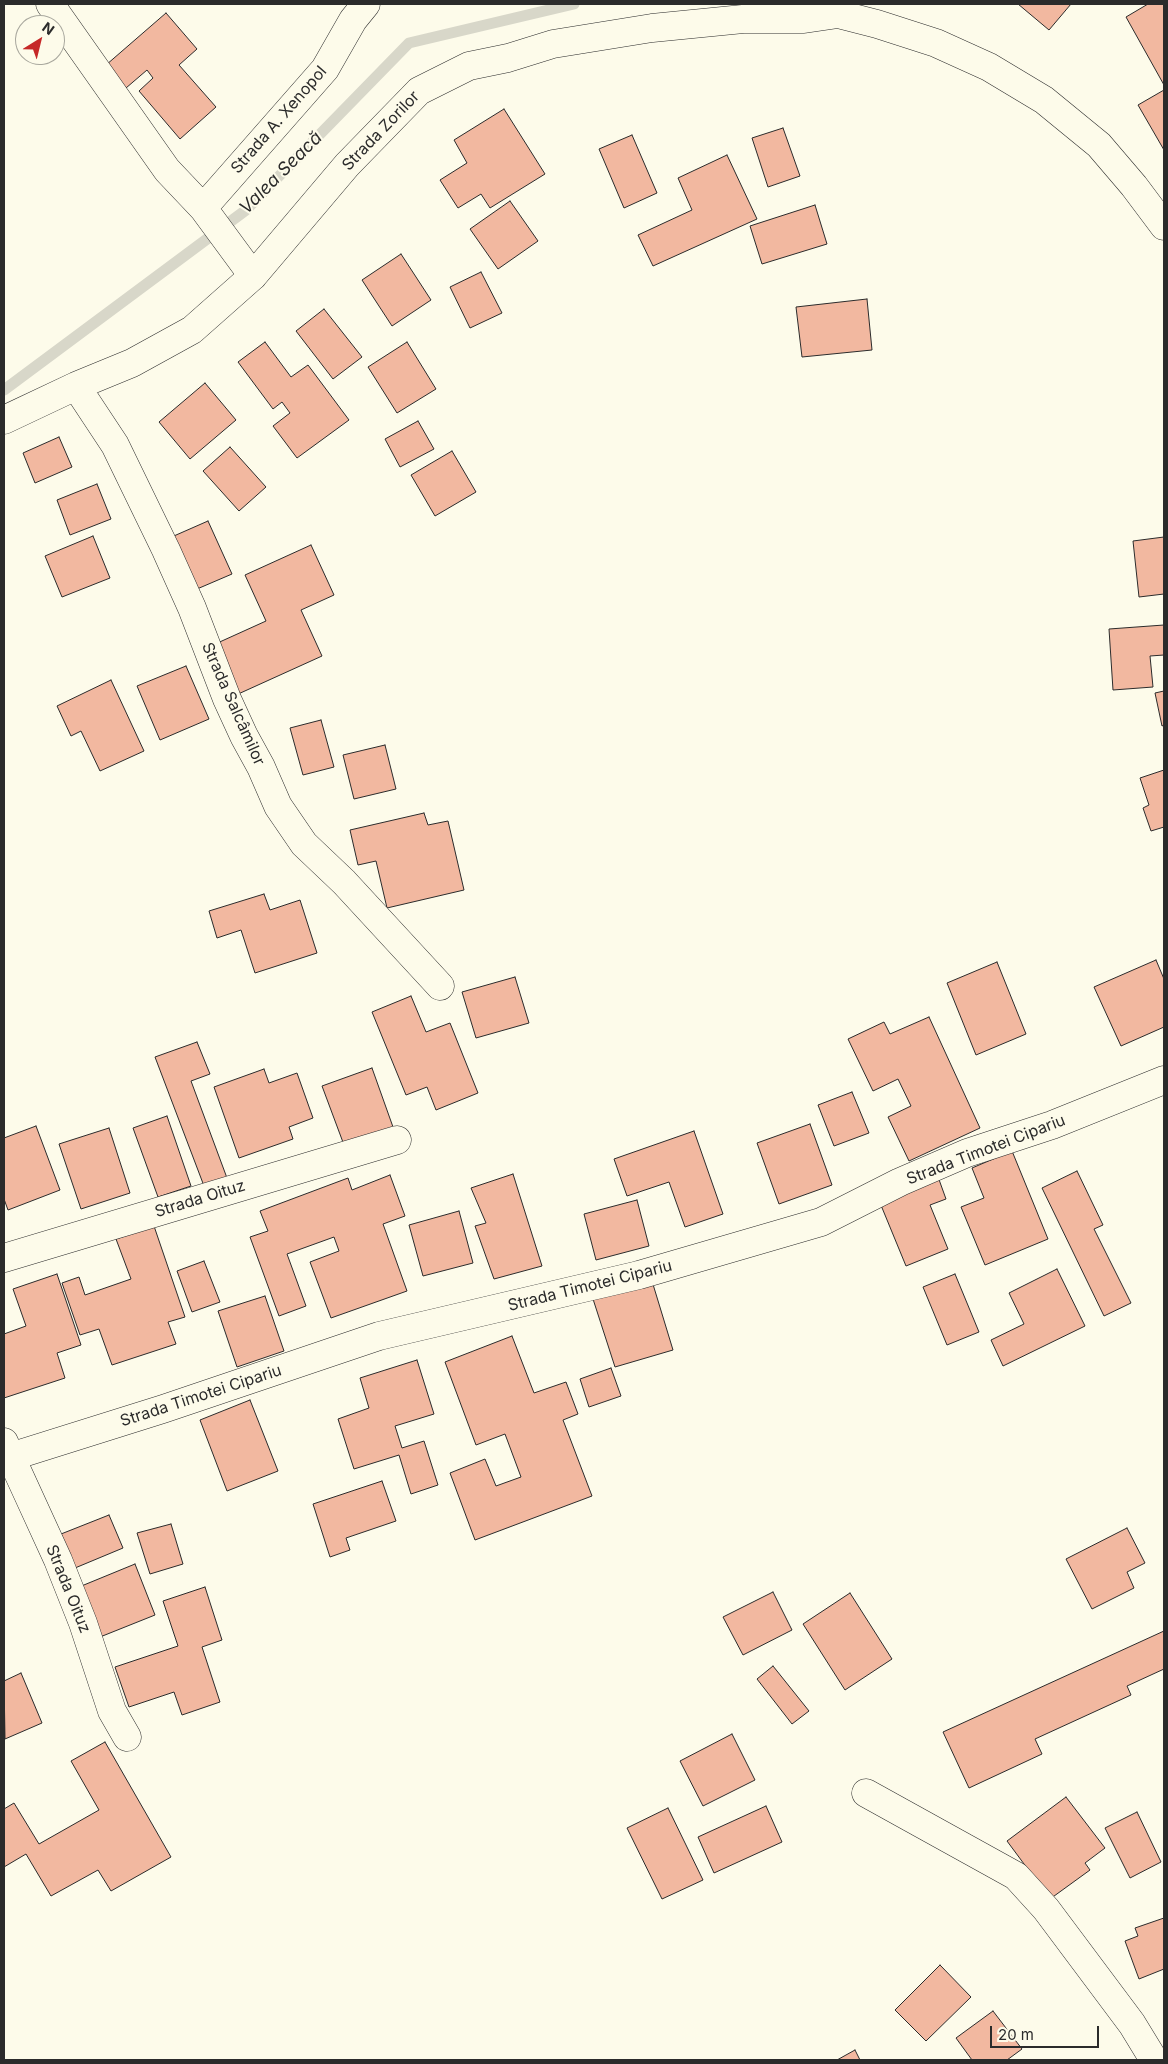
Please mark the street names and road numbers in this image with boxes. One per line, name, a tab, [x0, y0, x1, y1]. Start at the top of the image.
street label: Strada A. Xenopol	[227, 62, 331, 178]
street label: Strada Zorilor	[338, 87, 424, 175]
street label: Strada Salcâmilor	[197, 640, 269, 768]
street label: Strada Timotei Cipariu	[904, 1111, 1068, 1189]
street label: Strada Oituz	[153, 1176, 247, 1222]
street label: Strada Timotei Cipariu	[506, 1256, 674, 1316]
street label: Strada Timotei Cipariu	[118, 1361, 284, 1431]
street label: Strada Oituz	[42, 1542, 94, 1636]

